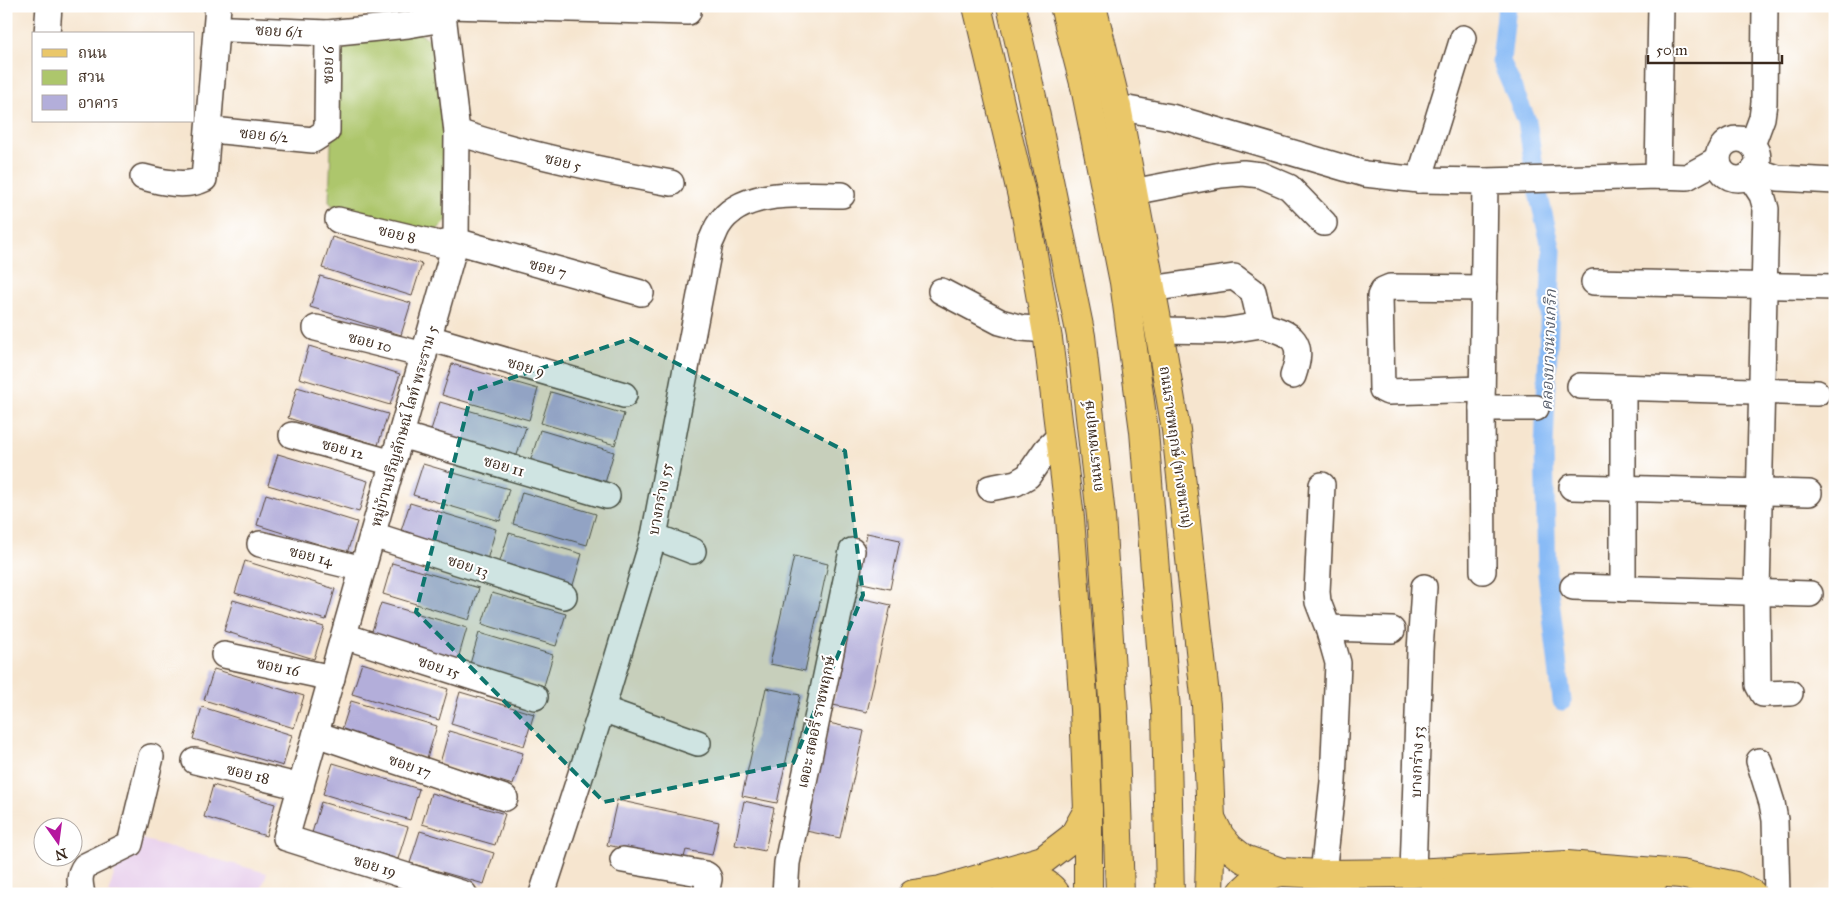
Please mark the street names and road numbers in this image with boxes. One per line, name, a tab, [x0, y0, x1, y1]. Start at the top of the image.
street label: ซอย 6/1	[255, 21, 303, 41]
street label: ซอย 6	[319, 45, 337, 84]
street label: ซอย 6/2	[239, 123, 290, 147]
street label: ซอย 5	[543, 149, 583, 175]
street label: ซอย 8	[376, 221, 418, 247]
street label: ซอย 7	[527, 254, 569, 282]
street label: หมู่บ้านปริญลักษณ์ ไลท์ พระราม 5	[365, 323, 442, 529]
street label: ซอย 10	[346, 328, 394, 356]
street label: ซอย 9	[505, 353, 547, 381]
street label: ถนนราชพฤกษ์ (ทางขนาน)	[1155, 365, 1197, 529]
street label: ถนนราชพฤกษ์	[1078, 399, 1107, 493]
street label: ซอย 12	[320, 435, 367, 463]
street label: ซอย 11	[481, 452, 527, 480]
street label: บางกร่าง 55	[644, 461, 676, 537]
street label: ซอย 14	[287, 542, 335, 570]
street label: ซอย 13	[445, 551, 491, 581]
street label: ซอย 15	[416, 652, 462, 682]
street label: เดอะ สตอรี่ ราชพฤกษ์	[791, 653, 839, 790]
street label: ซอย 16	[255, 654, 302, 681]
street label: บางกร่าง 53	[1407, 726, 1427, 798]
street label: ซอย 17	[386, 750, 434, 782]
street label: ซอย 18	[225, 760, 272, 788]
street label: ซอย 19	[351, 851, 399, 881]

